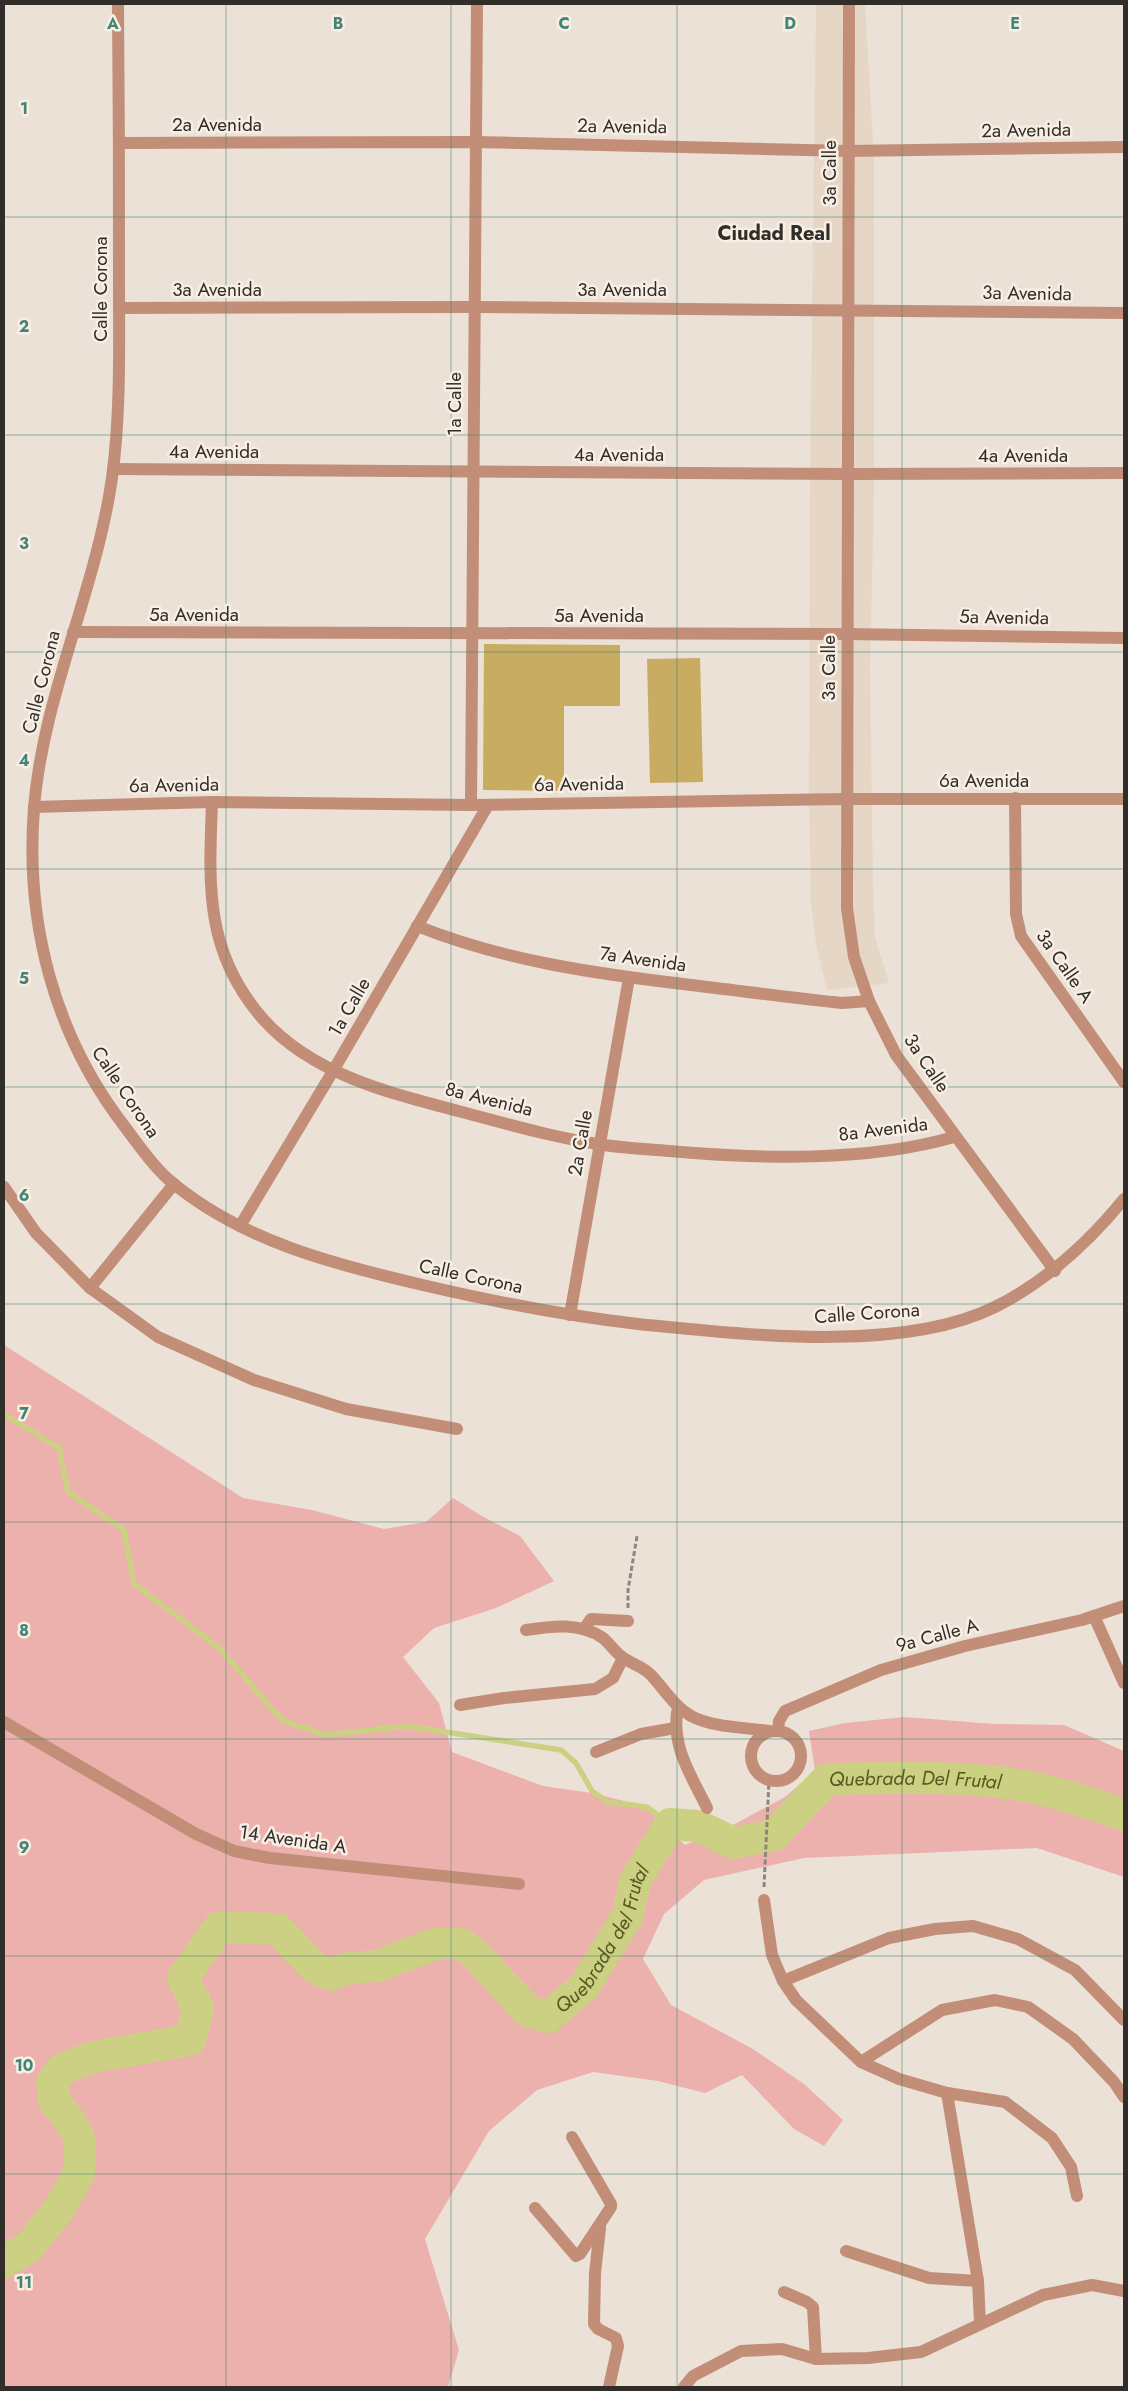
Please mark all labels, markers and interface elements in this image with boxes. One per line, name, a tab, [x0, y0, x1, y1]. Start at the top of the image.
text: A	[106, 12, 119, 35]
text: B	[333, 12, 343, 35]
text: C	[558, 12, 570, 35]
text: D	[784, 12, 796, 35]
text: E	[1010, 12, 1020, 35]
text: 1	[20, 97, 28, 120]
street label: 2a Avenida	[172, 111, 262, 138]
street label: 2a Avenida	[577, 112, 667, 140]
street label: 2a Avenida	[981, 116, 1071, 144]
street label: 3a Calle	[816, 140, 843, 206]
district label: Ciudad Real	[717, 219, 831, 248]
street label: Calle Corona	[87, 236, 114, 342]
street label: 3a Avenida	[172, 276, 262, 303]
street label: 3a Avenida	[577, 276, 667, 303]
street label: 3a Avenida	[982, 279, 1072, 307]
text: 2	[19, 315, 29, 338]
street label: 1a Calle	[441, 372, 468, 436]
street label: 4a Avenida	[169, 438, 259, 465]
street label: 4a Avenida	[574, 441, 664, 468]
street label: 4a Avenida	[978, 442, 1068, 469]
text: 3	[19, 532, 29, 555]
street label: 5a Avenida	[149, 601, 239, 628]
street label: 5a Avenida	[554, 602, 644, 629]
street label: 5a Avenida	[959, 603, 1049, 631]
street label: Calle Corona	[15, 628, 67, 736]
street label: 3a Calle	[815, 635, 842, 701]
text: 4	[18, 749, 30, 772]
street label: 6a Avenida	[939, 767, 1029, 794]
street label: 6a Avenida	[534, 770, 624, 798]
street label: 6a Avenida	[129, 771, 219, 799]
street label: 3a Calle A	[1030, 924, 1100, 1009]
street label: 7a Avenida	[598, 940, 688, 978]
text: 5	[19, 967, 29, 990]
street label: 1a Calle	[321, 972, 377, 1041]
street label: 3a Calle	[897, 1028, 957, 1098]
street label: Calle Corona	[85, 1041, 167, 1143]
street label: 8a Avenida	[442, 1075, 536, 1123]
street label: 2a Calle	[561, 1108, 599, 1178]
street label: 8a Avenida	[837, 1110, 929, 1148]
text: 6	[19, 1184, 29, 1207]
street label: Calle Corona	[417, 1252, 525, 1300]
street label: Calle Corona	[813, 1296, 921, 1330]
text: 7	[19, 1402, 29, 1425]
street label: 9a Calle A	[893, 1611, 982, 1659]
text: 8	[19, 1619, 29, 1642]
water label: Quebrada Del Frutal	[829, 1763, 1004, 1797]
street label: 14 Avenida A	[238, 1818, 349, 1860]
text: 9	[19, 1836, 29, 1859]
water label: Quebrada del Frutal	[548, 1858, 657, 2020]
text: 10	[15, 2054, 33, 2077]
text: 11	[16, 2271, 32, 2294]

